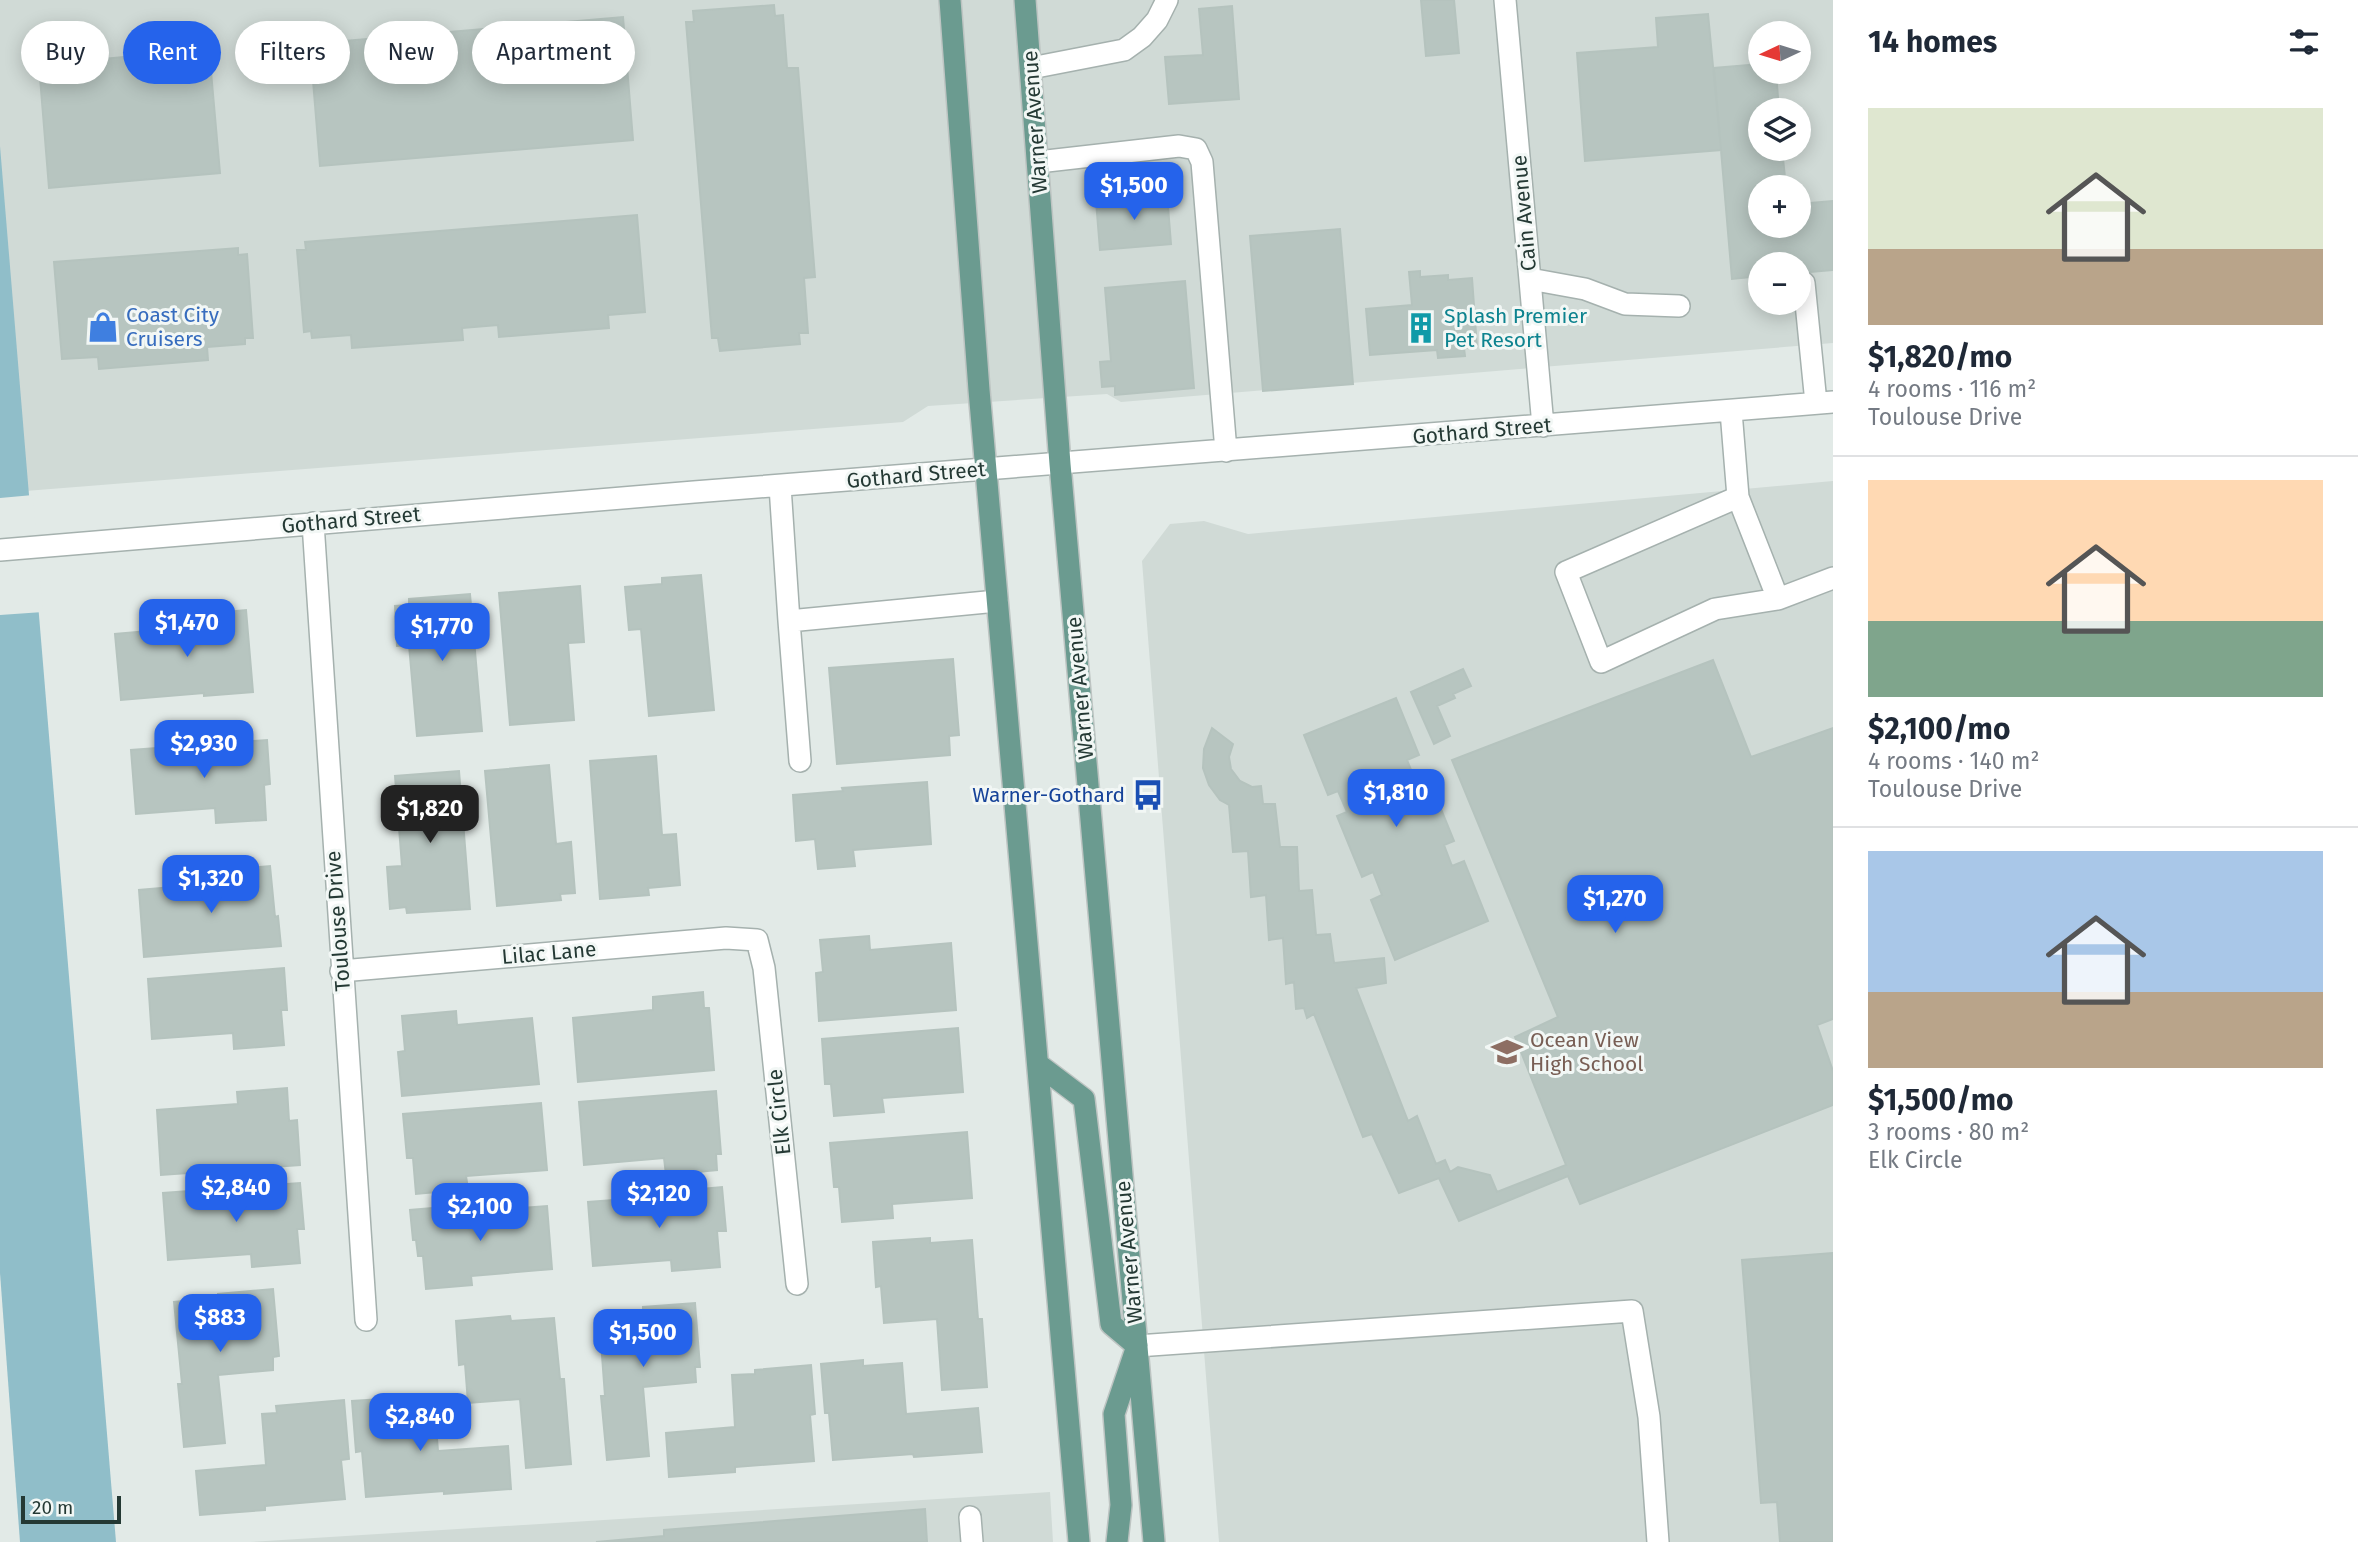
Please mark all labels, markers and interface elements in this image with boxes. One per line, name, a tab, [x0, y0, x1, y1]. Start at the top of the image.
chip: Buy	[21, 21, 109, 84]
chip: Rent	[123, 21, 221, 84]
chip: Filters	[235, 21, 350, 84]
chip: New	[364, 21, 458, 84]
chip: Apartment	[472, 21, 635, 84]
north arrow	[1748, 21, 1811, 84]
map controls	[1748, 21, 1811, 315]
icon: filters	[2285, 23, 2323, 61]
text: 14 homes	[1868, 24, 1997, 60]
street label: Warner Avenue	[1017, 50, 1053, 194]
button: layers	[1748, 98, 1811, 161]
street label: Cain Avenue	[1506, 154, 1542, 272]
icon: home	[2033, 154, 2159, 280]
pin: $1,500	[1077, 162, 1191, 222]
text: $1,500	[1100, 171, 1168, 199]
button: +	[1748, 175, 1811, 238]
button: −	[1748, 252, 1811, 315]
place label: Coast City Cruisers	[126, 302, 220, 352]
place label: Splash Premier Pet Resort	[1444, 303, 1587, 353]
shop icon: Coast City Cruisers	[86, 310, 120, 344]
building icon: Splash Premier Pet Resort	[1404, 311, 1438, 345]
text: $1,820/mo	[1868, 339, 2012, 375]
text: 4 rooms · 116 m²	[1868, 375, 2036, 403]
text: Toulouse Drive	[1868, 403, 2022, 431]
street label: Gothard Street	[1411, 412, 1553, 450]
street label: Gothard Street	[845, 456, 987, 494]
street label: Gothard Street	[280, 501, 422, 539]
icon: home	[2033, 526, 2159, 652]
pin: $1,470	[130, 600, 244, 659]
pin: $1,770	[385, 604, 499, 663]
text: $1,470	[155, 608, 219, 636]
text: $1,770	[411, 612, 473, 640]
street label: Warner Avenue	[1061, 615, 1099, 761]
text: $2,100/mo	[1868, 711, 2010, 747]
pin: $2,930	[147, 720, 261, 780]
text: $2,930	[170, 729, 238, 757]
text: 4 rooms · 140 m²	[1868, 747, 2039, 775]
pin: $1,810	[1339, 770, 1453, 829]
text: Toulouse Drive	[1868, 775, 2022, 803]
bus stop icon: Warner-Gothard	[1131, 778, 1165, 812]
text: $1,810	[1364, 778, 1428, 806]
place label: Warner-Gothard	[972, 782, 1125, 808]
pin: $1,820	[373, 786, 487, 845]
text: $1,820	[397, 794, 463, 822]
street label: Toulouse Drive	[320, 850, 356, 992]
pin: $1,320	[154, 856, 268, 915]
text: $1,320	[178, 864, 244, 892]
pin: $1,270	[1558, 876, 1672, 935]
text: $1,270	[1583, 884, 1647, 912]
icon: home	[2033, 897, 2159, 1023]
street label: Lilac Lane	[501, 936, 597, 970]
place label: Ocean View High School	[1530, 1027, 1643, 1077]
school or university icon: Ocean View High School	[1490, 1035, 1524, 1069]
street label: Elk Circle	[762, 1068, 796, 1156]
text: $1,500/mo	[1868, 1082, 2014, 1118]
text: 3 rooms · 80 m²	[1868, 1118, 2029, 1146]
text: Elk Circle	[1868, 1146, 1962, 1174]
pin: $2,840	[179, 1164, 293, 1224]
pin: $2,120	[602, 1170, 716, 1230]
text: $2,840	[201, 1173, 271, 1201]
text: $2,120	[627, 1179, 691, 1207]
street label: Warner Avenue	[1110, 1179, 1148, 1325]
pin: $2,100	[423, 1184, 537, 1243]
text: $2,100	[447, 1192, 513, 1220]
pin: $883	[179, 1294, 261, 1354]
text: $883	[194, 1303, 246, 1331]
pin: $1,500	[586, 1310, 700, 1369]
text: $1,500	[609, 1318, 677, 1346]
pin: $2,840	[363, 1394, 477, 1453]
text: $2,840	[385, 1402, 455, 1430]
scale bar	[21, 1493, 121, 1525]
text: 20 m	[32, 1496, 73, 1519]

